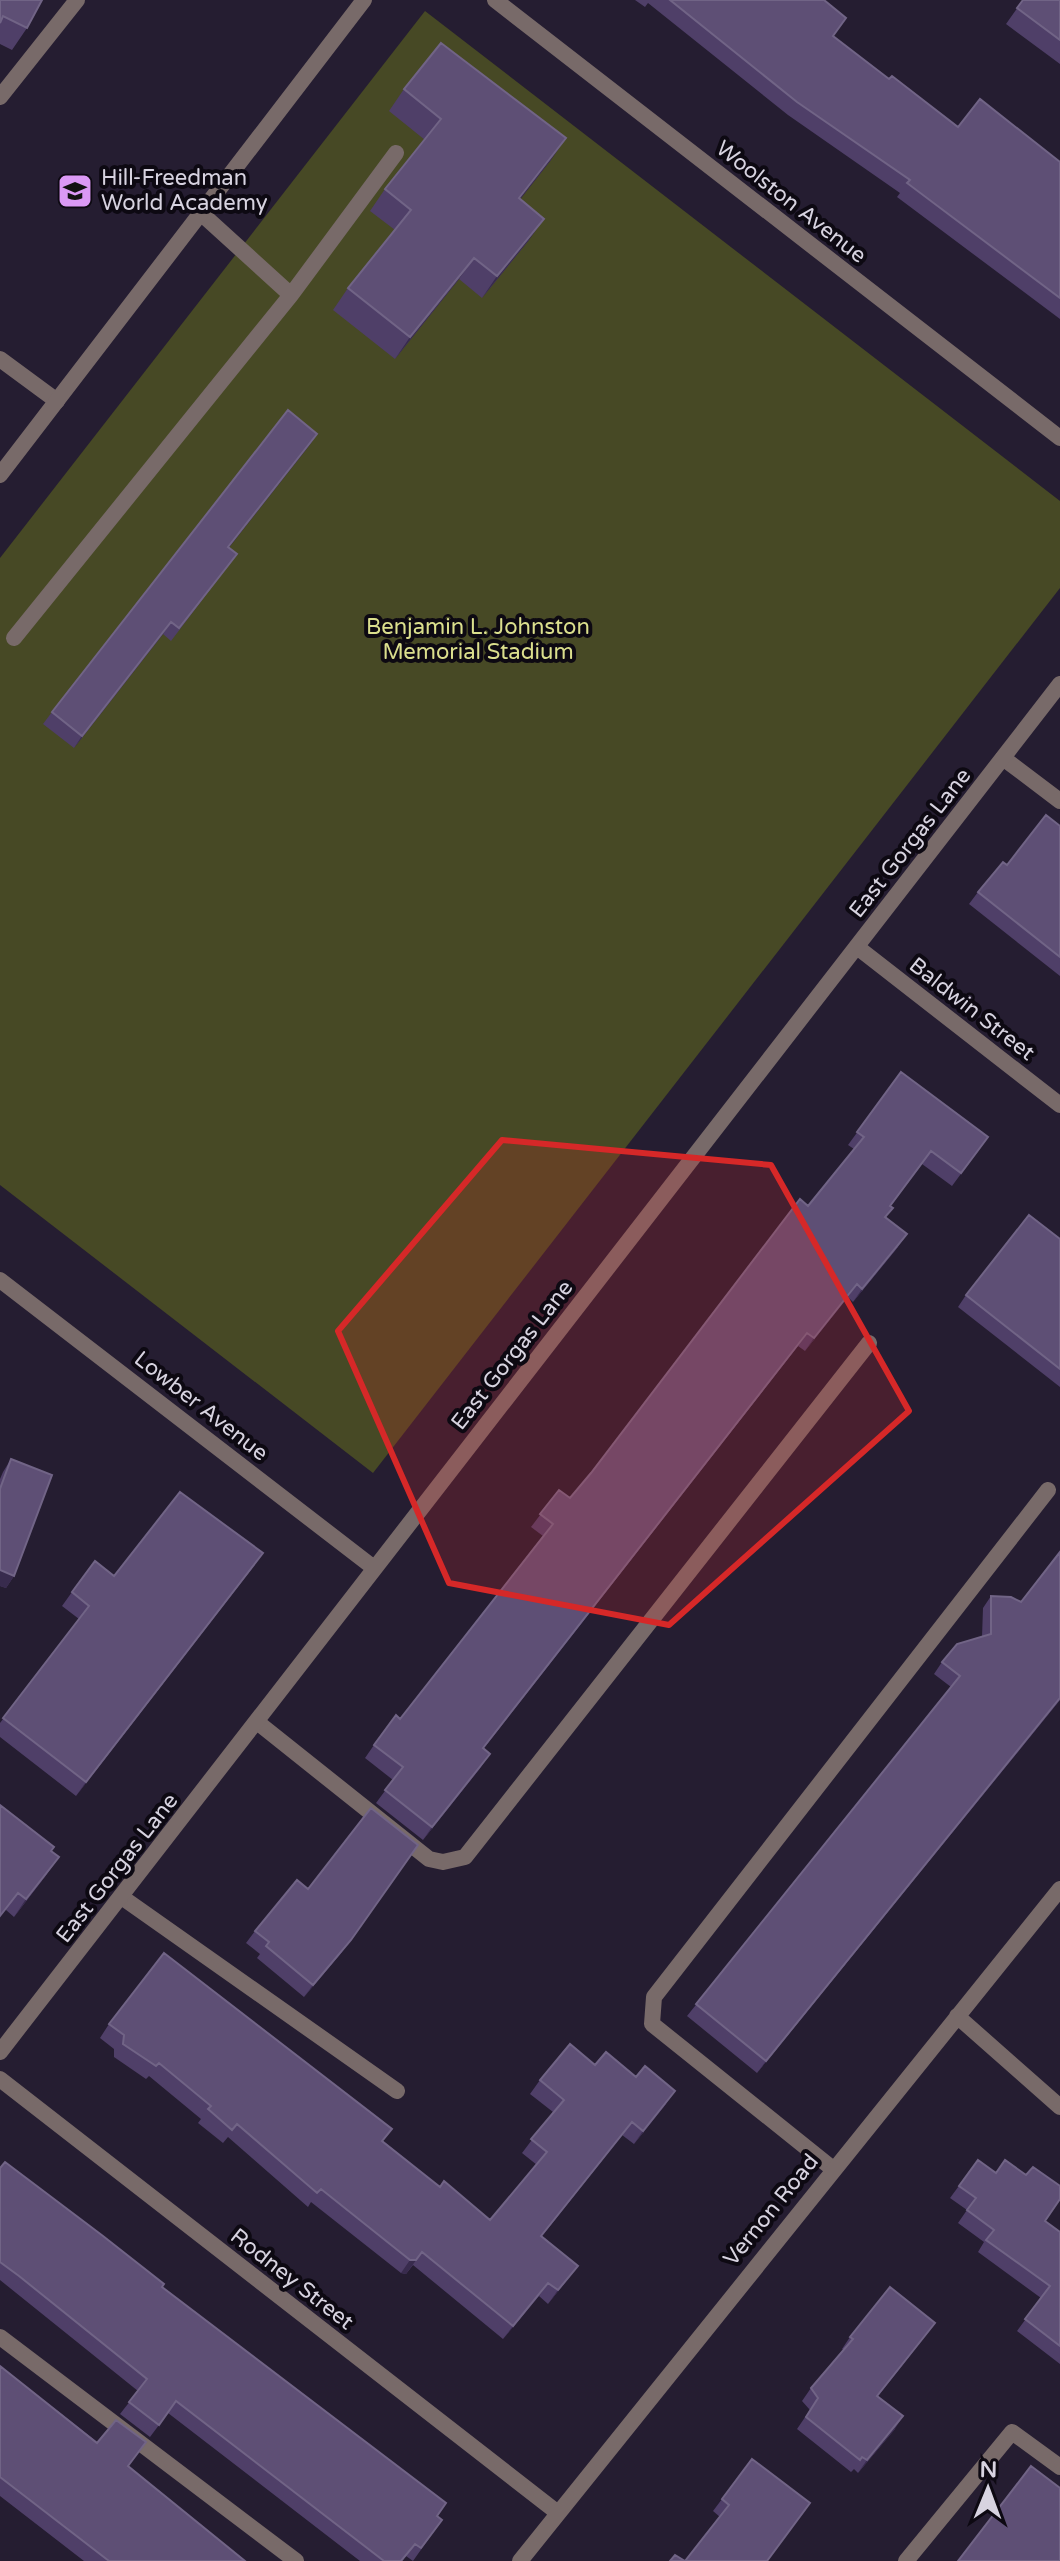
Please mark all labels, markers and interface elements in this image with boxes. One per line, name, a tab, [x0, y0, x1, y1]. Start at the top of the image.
street label: Woolston Avenue	[711, 135, 871, 269]
place label: Hill-Freedman World Academy	[101, 165, 268, 216]
school or university icon: Hill-Freedman World Academy	[56, 172, 94, 210]
park label: Benjamin L. Johnston Memorial Stadium	[366, 614, 590, 665]
street label: East Gorgas Lane	[844, 763, 976, 923]
street label: Baldwin Street	[904, 952, 1040, 1066]
street label: East Gorgas Lane	[446, 1275, 578, 1435]
street label: Lowber Avenue	[129, 1346, 273, 1466]
street label: East Gorgas Lane	[51, 1788, 183, 1948]
street label: Vernon Road	[718, 2149, 824, 2271]
street label: Rodney Street	[225, 2223, 359, 2335]
north arrow	[948, 2449, 1028, 2529]
text: N	[979, 2457, 997, 2483]

